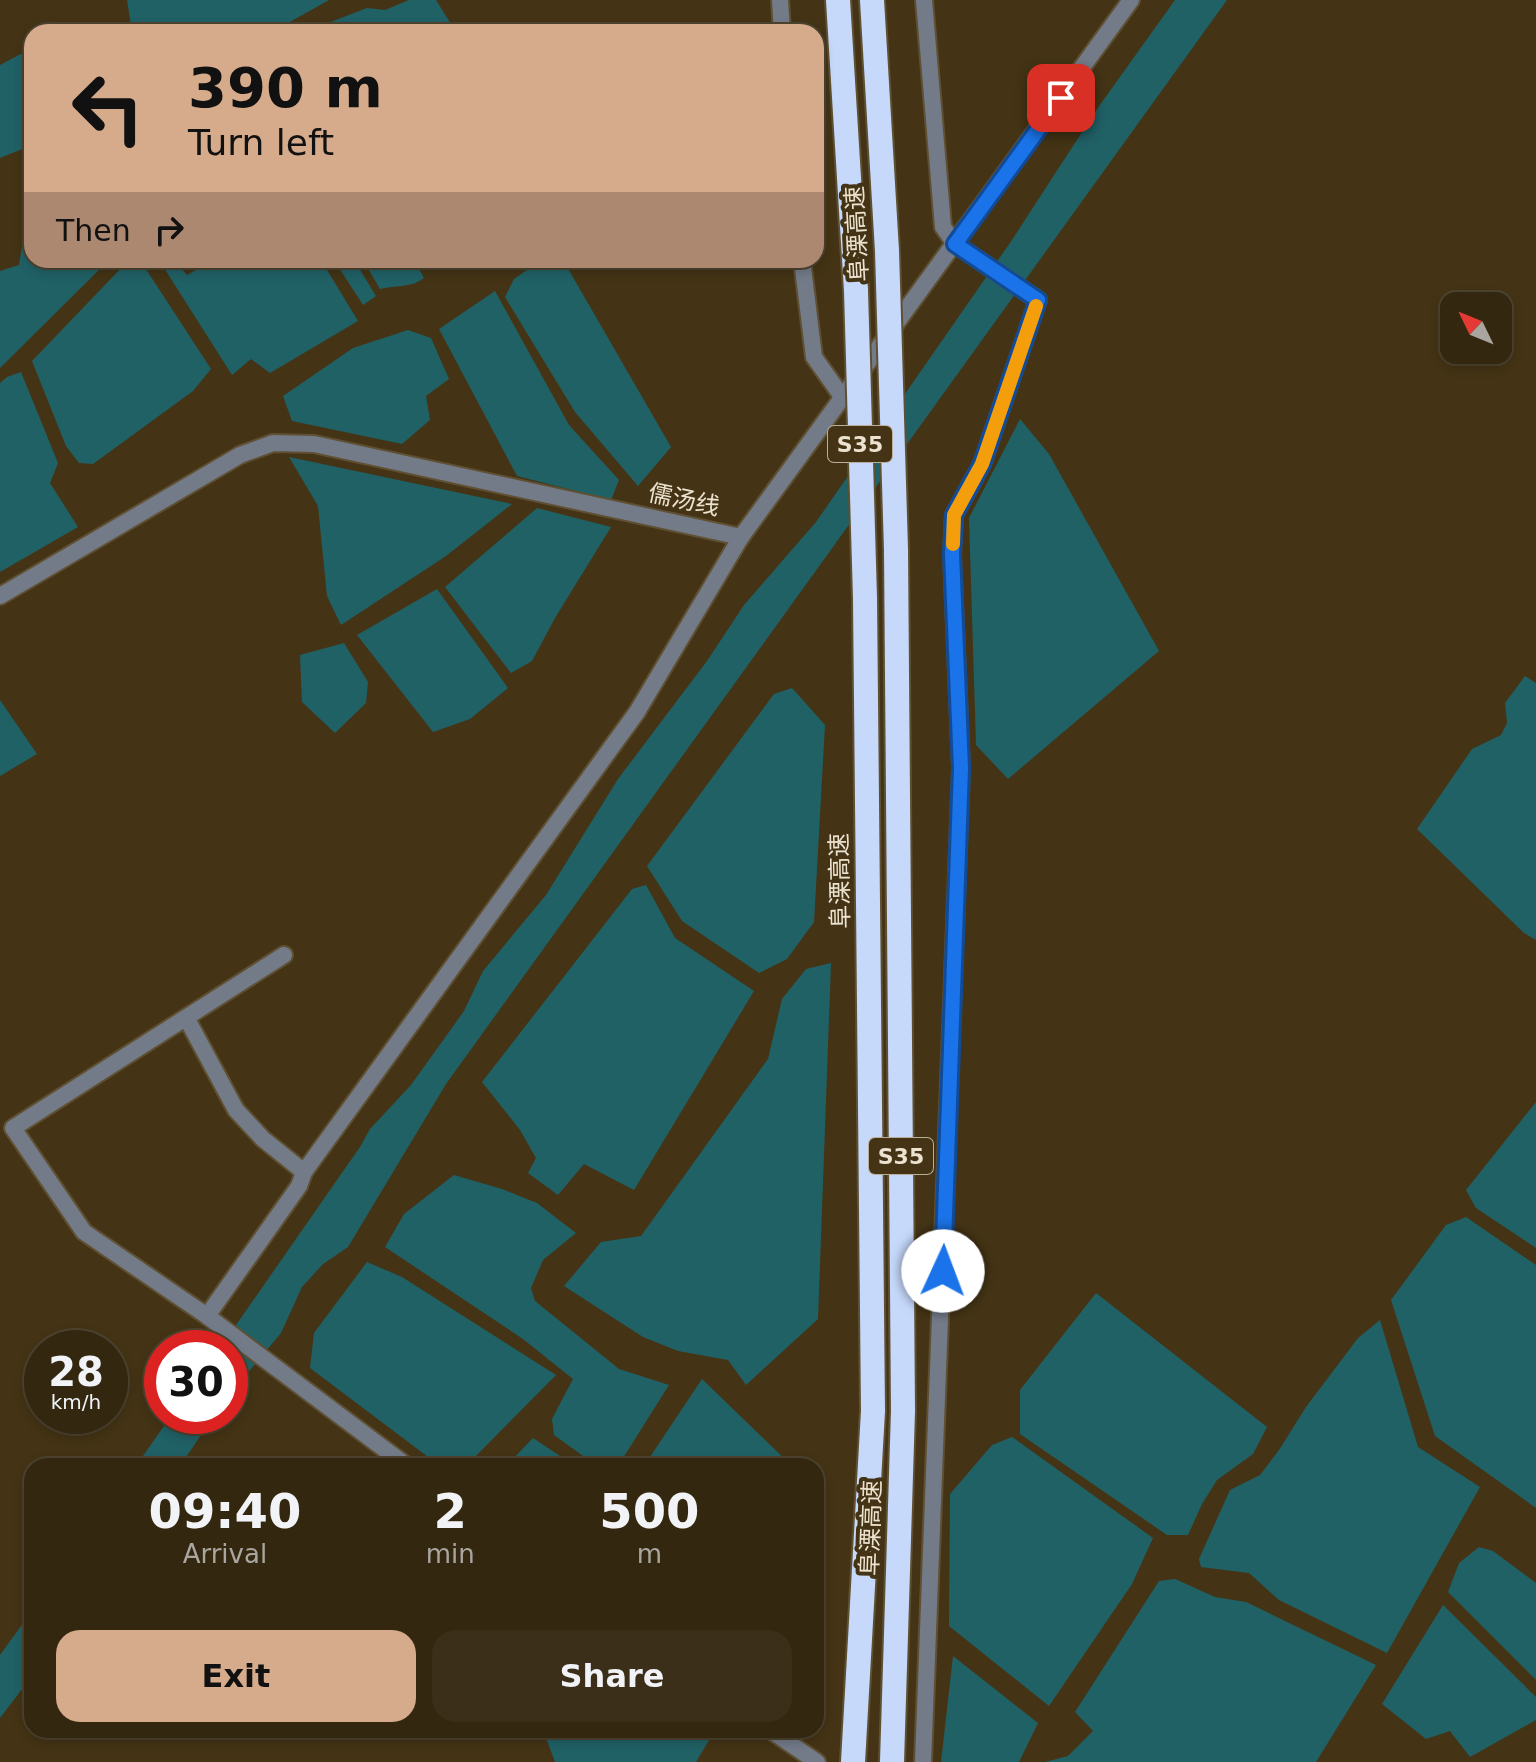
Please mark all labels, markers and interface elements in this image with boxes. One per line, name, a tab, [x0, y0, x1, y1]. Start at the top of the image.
text: 390 m	[188, 55, 383, 120]
icon: left	[56, 56, 160, 160]
pin	[1027, 64, 1095, 132]
icon: arrive	[1039, 76, 1083, 120]
text: Turn left	[188, 122, 334, 163]
street label: 阜溧高速	[841, 185, 873, 283]
icon: right	[147, 208, 191, 252]
text: Then	[56, 213, 131, 248]
north arrow	[1440, 292, 1512, 364]
map controls	[1440, 292, 1512, 364]
road number: S35	[828, 426, 892, 462]
street label: 儒汤线	[646, 479, 722, 521]
street label: 阜溧高速	[825, 833, 855, 929]
road number: S35	[869, 1138, 933, 1174]
position arrow	[901, 1229, 985, 1313]
speed limit sign: 30	[144, 1330, 248, 1434]
text: 28	[48, 1349, 104, 1395]
text: km/h	[51, 1390, 101, 1414]
street label: 阜溧高速	[855, 1480, 887, 1576]
text: 09:40	[148, 1483, 301, 1539]
text: 2	[434, 1483, 467, 1539]
text: 500	[599, 1483, 699, 1539]
text: Arrival	[183, 1539, 267, 1569]
text: min	[426, 1539, 475, 1569]
text: m	[637, 1539, 662, 1569]
button: Exit	[56, 1630, 416, 1722]
button: Share	[432, 1630, 792, 1722]

